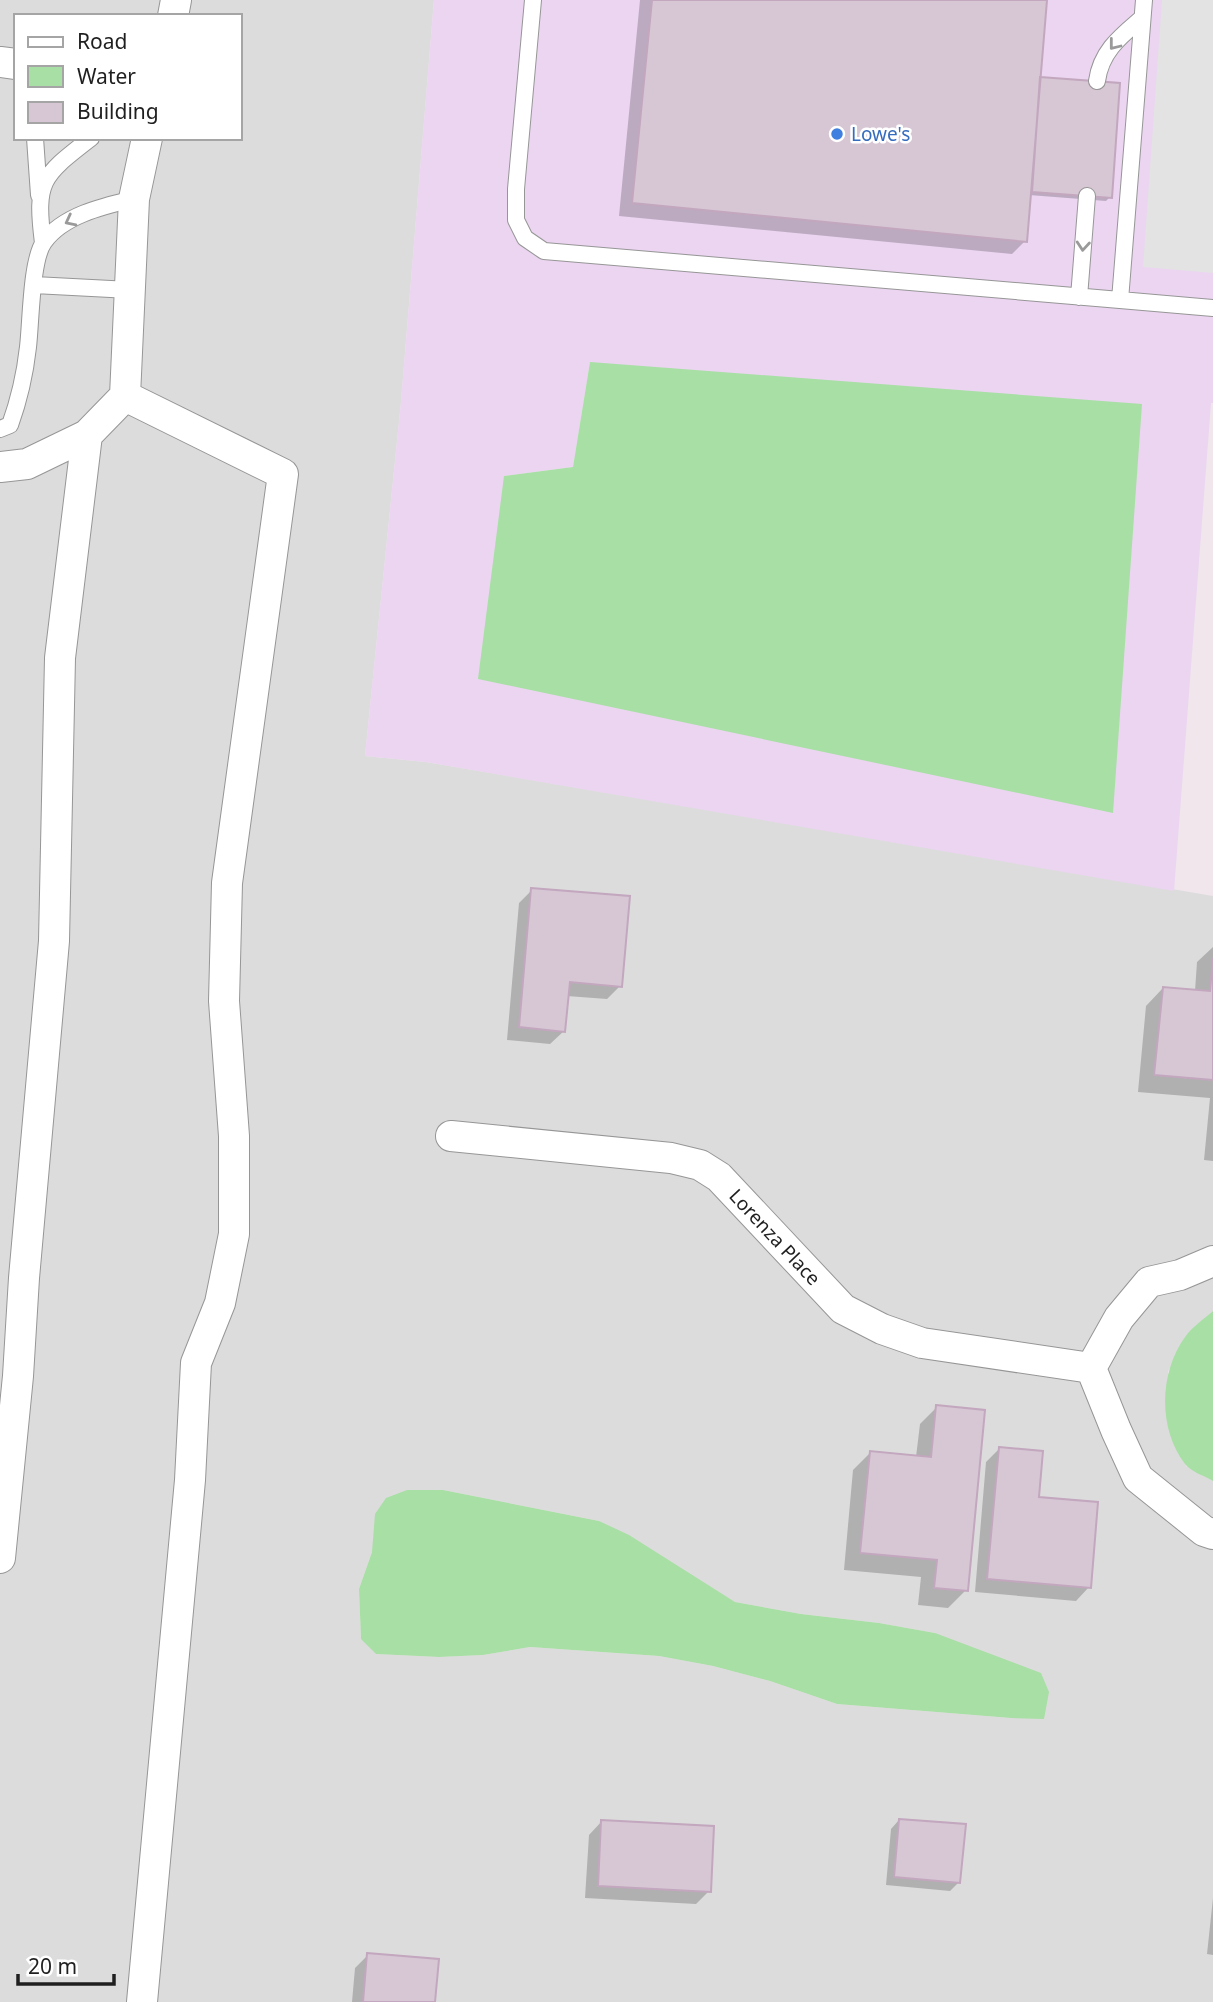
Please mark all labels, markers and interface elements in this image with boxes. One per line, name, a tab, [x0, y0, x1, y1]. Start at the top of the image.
legend	[14, 14, 242, 140]
text: Road	[77, 27, 127, 55]
one-way arrow	[1109, 38, 1122, 50]
text: Water	[77, 62, 136, 90]
text: Building	[77, 97, 159, 125]
place label: Lowe's	[851, 121, 910, 147]
marker: Lowe's	[829, 126, 845, 142]
one-way arrow	[65, 213, 77, 227]
one-way arrow	[1076, 241, 1091, 252]
street label: Lorenza Place	[724, 1183, 826, 1291]
scale bar	[18, 1942, 114, 1986]
text: 20 m	[28, 1952, 77, 1980]

